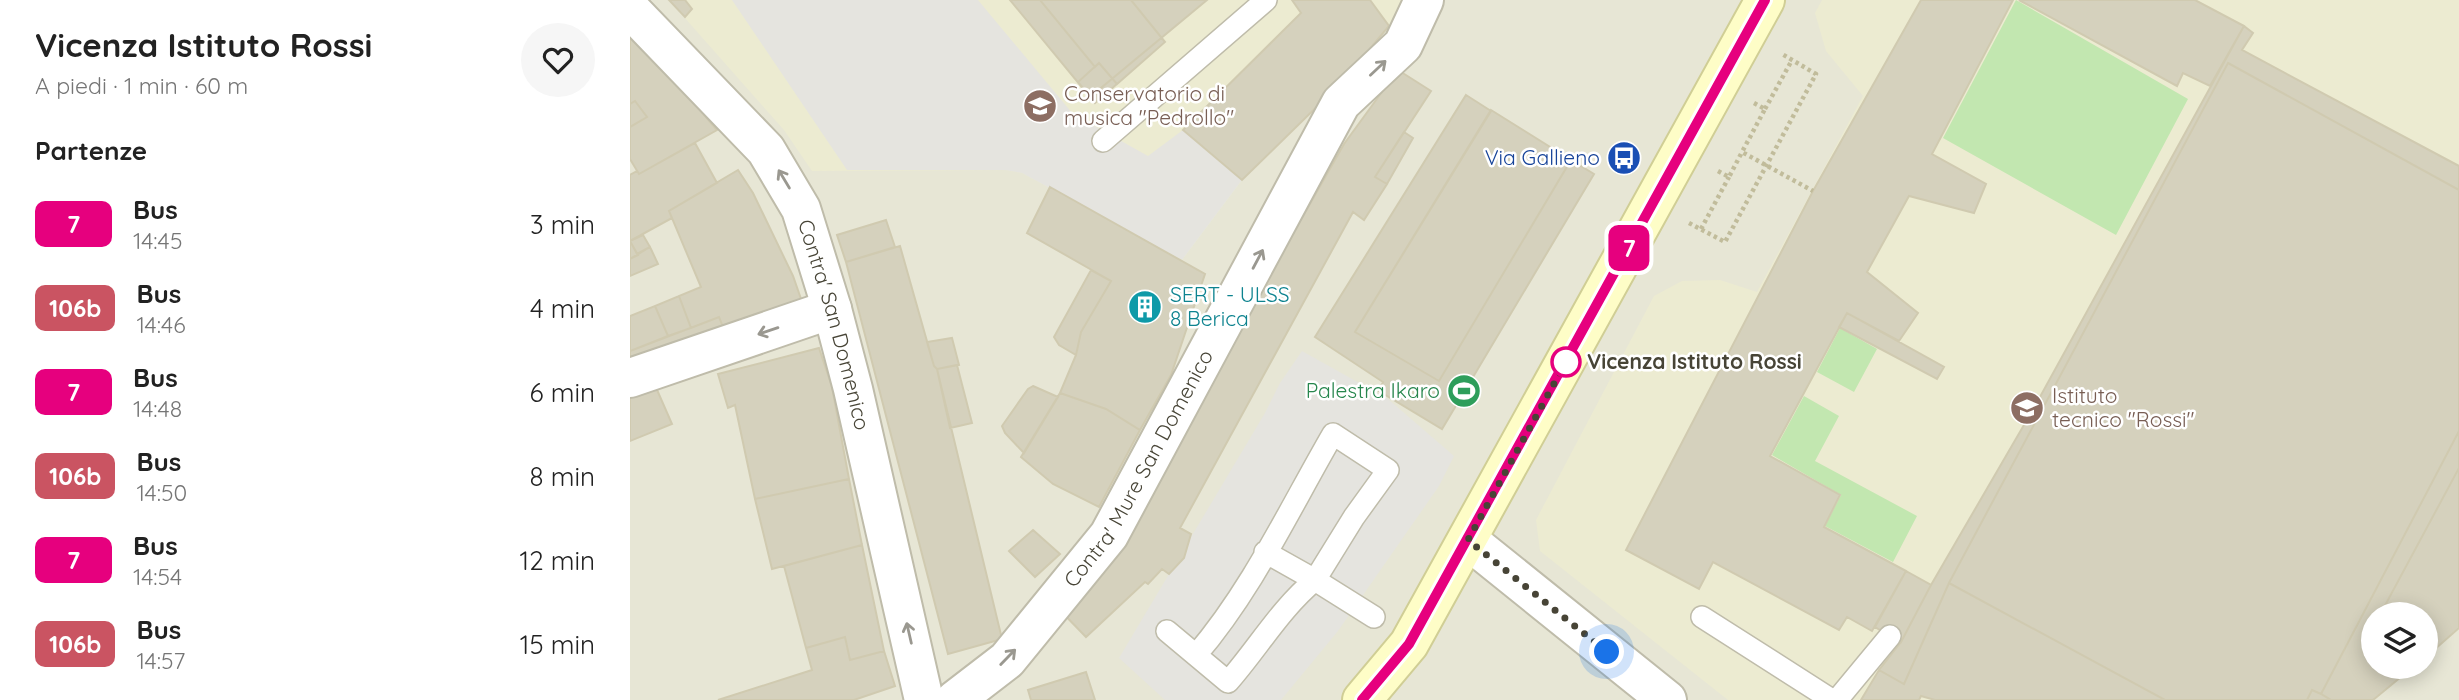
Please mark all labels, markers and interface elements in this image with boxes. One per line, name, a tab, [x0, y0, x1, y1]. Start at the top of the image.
button: heart	[521, 23, 595, 97]
text: Vicenza Istituto Rossi	[35, 24, 372, 65]
one-way arrow	[1369, 60, 1386, 77]
text: A piedi · 1 min · 60 m	[35, 71, 248, 100]
place label: Conservatorio di musica "Pedrollo"	[1064, 80, 1234, 130]
school or university icon: Conservatorio di musica "Pedrollo"	[1021, 87, 1059, 125]
text: Partenze	[35, 134, 147, 167]
bus stop icon: Via Gallieno	[1605, 139, 1643, 177]
place label: Via Gallieno	[1485, 144, 1600, 170]
one-way arrow	[777, 170, 791, 190]
text: Bus	[133, 193, 178, 226]
text: 3 min	[530, 208, 595, 241]
text: 7	[67, 209, 80, 239]
street label: Contra' San Domenico	[793, 216, 876, 433]
line badge: 7	[1606, 225, 1652, 271]
text: 14:45	[133, 226, 182, 255]
text: 7	[1622, 233, 1636, 263]
one-way arrow	[1251, 249, 1265, 269]
text: Bus	[136, 277, 181, 310]
place label: SERT - ULSS 8 Berica	[1170, 281, 1290, 331]
building icon: SERT - ULSS 8 Berica	[1126, 288, 1164, 326]
text: 4 min	[530, 292, 595, 325]
text: 106b	[49, 293, 101, 323]
text: 14:46	[136, 310, 186, 339]
one-way arrow	[757, 326, 779, 338]
street label: Contra' Mure San Domenico	[1058, 345, 1218, 592]
marker: Vicenza Istituto Rossi	[1551, 347, 1581, 377]
place label: Vicenza Istituto Rossi	[1587, 348, 1802, 374]
text: Bus	[133, 361, 178, 394]
sports icon: Palestra Ikaro	[1445, 372, 1483, 410]
text: 6 min	[530, 376, 595, 409]
text: 7	[67, 377, 80, 407]
place label: Palestra Ikaro	[1306, 377, 1440, 403]
place label: Istituto tecnico "Rossi"	[2052, 382, 2195, 432]
school or university icon: Istituto tecnico "Rossi"	[2008, 389, 2046, 427]
text: 14:48	[133, 394, 182, 423]
text: Bus	[136, 445, 181, 478]
text: 8 min	[530, 460, 595, 493]
text: 106b	[49, 461, 101, 491]
text: 14:50	[136, 478, 187, 507]
text: Bus	[133, 529, 178, 562]
text: 12 min	[520, 544, 595, 577]
text: 7	[67, 545, 80, 575]
text: 14:54	[133, 562, 182, 591]
map controls	[2361, 602, 2438, 679]
button: layers	[2361, 602, 2438, 679]
text: Bus	[136, 613, 181, 646]
one-way arrow	[901, 623, 914, 645]
text: 15 min	[520, 628, 595, 661]
text: 106b	[49, 629, 101, 659]
your location	[1589, 634, 1624, 669]
text: 14:57	[136, 646, 185, 675]
one-way arrow	[999, 649, 1016, 666]

